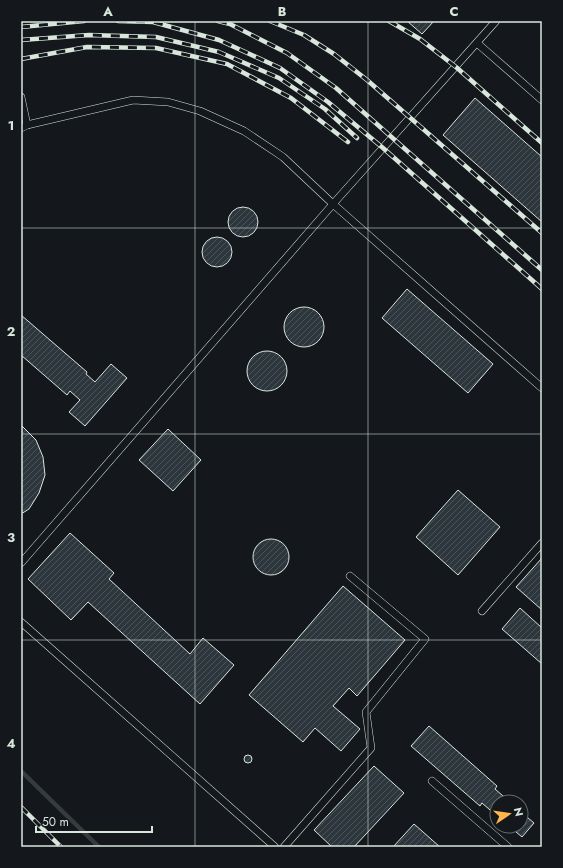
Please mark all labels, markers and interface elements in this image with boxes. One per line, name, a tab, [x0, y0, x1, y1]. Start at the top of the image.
text: A	[102, 2, 113, 21]
text: B	[278, 2, 287, 21]
text: C	[449, 2, 459, 21]
text: 1	[8, 116, 14, 135]
text: 2	[7, 322, 15, 341]
text: 3	[7, 528, 15, 547]
text: 4	[6, 734, 16, 753]
north arrow	[489, 794, 529, 834]
text: N	[510, 806, 528, 818]
scale bar	[36, 808, 152, 834]
text: 50 m	[42, 813, 69, 831]

